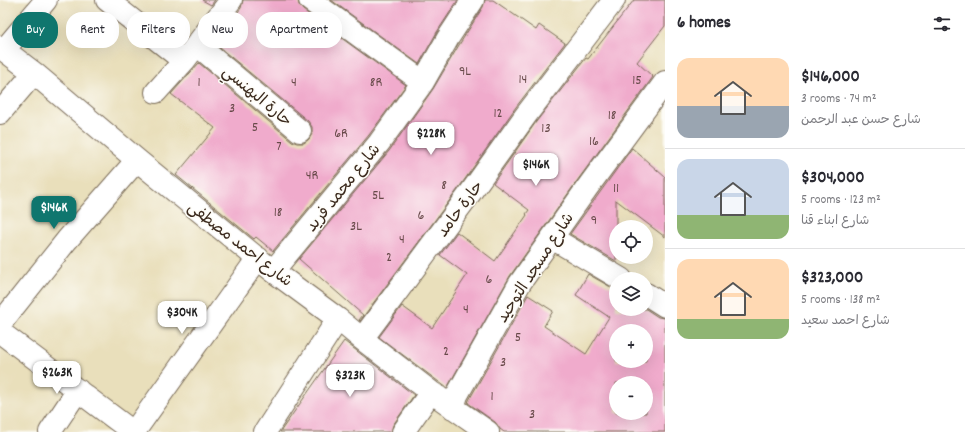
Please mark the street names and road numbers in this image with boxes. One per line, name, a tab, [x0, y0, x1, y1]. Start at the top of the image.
street label: حارة البهنسي	[216, 61, 296, 134]
street label: شارع محمد فريد	[301, 140, 387, 238]
street label: حارة حامد	[432, 176, 490, 243]
street label: شارع احمد مصطفى	[182, 197, 297, 293]
street label: شارع مسجد التوحيد	[492, 209, 580, 328]

